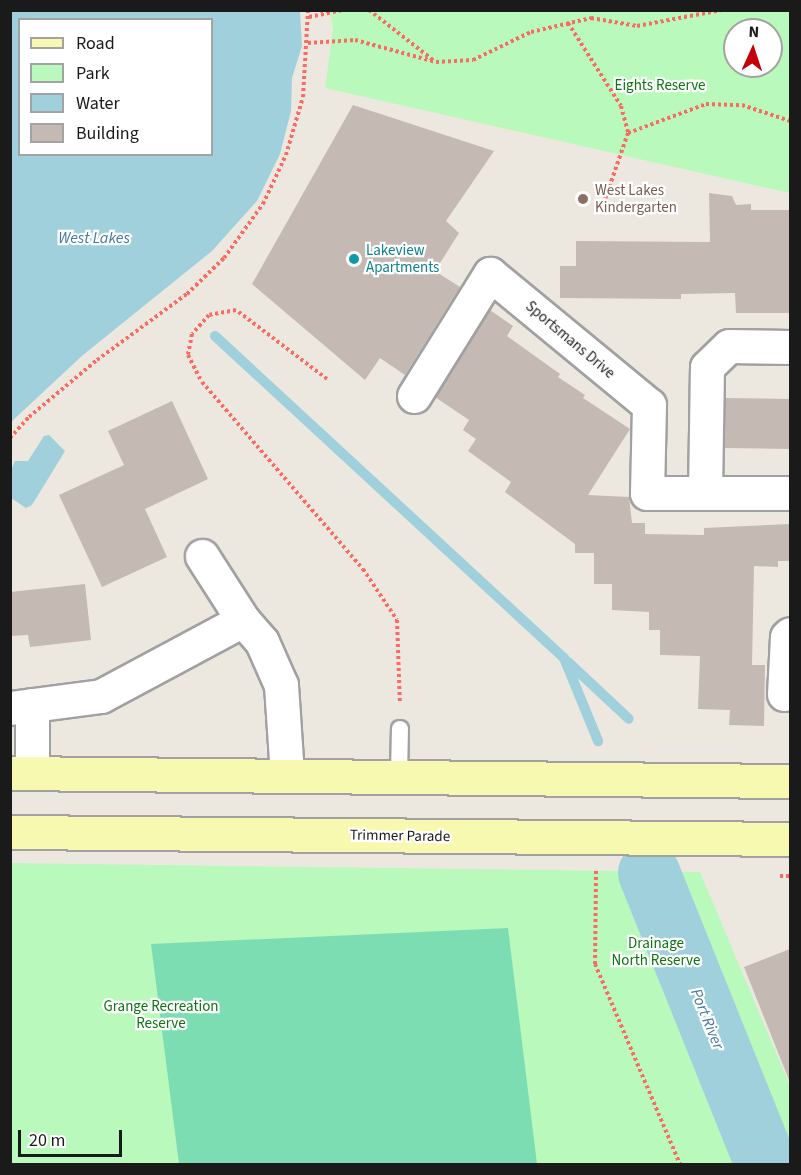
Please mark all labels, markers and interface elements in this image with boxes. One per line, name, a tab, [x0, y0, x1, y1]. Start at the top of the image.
legend	[18, 18, 213, 156]
north arrow	[723, 18, 783, 78]
text: N	[748, 21, 760, 43]
text: Road	[76, 31, 115, 56]
text: Park	[76, 61, 110, 86]
park label: Eights Reserve	[614, 77, 706, 95]
text: Water	[76, 91, 120, 116]
text: Building	[76, 121, 139, 146]
place label: West Lakes Kindergarten	[595, 181, 677, 216]
marker: West Lakes Kindergarten	[576, 192, 590, 206]
water label: West Lakes	[58, 228, 130, 248]
place label: Lakeview Apartments	[366, 241, 439, 276]
marker: Lakeview Apartments	[347, 252, 361, 266]
street label: Sportsmans Drive	[522, 297, 618, 383]
street label: Trimmer Parade	[350, 826, 450, 846]
park label: Drainage North Reserve	[612, 934, 700, 969]
water label: Port River	[686, 986, 728, 1052]
park label: Grange Recreation Reserve	[103, 997, 219, 1032]
scale bar	[21, 1118, 124, 1156]
text: 20 m	[29, 1128, 65, 1153]

